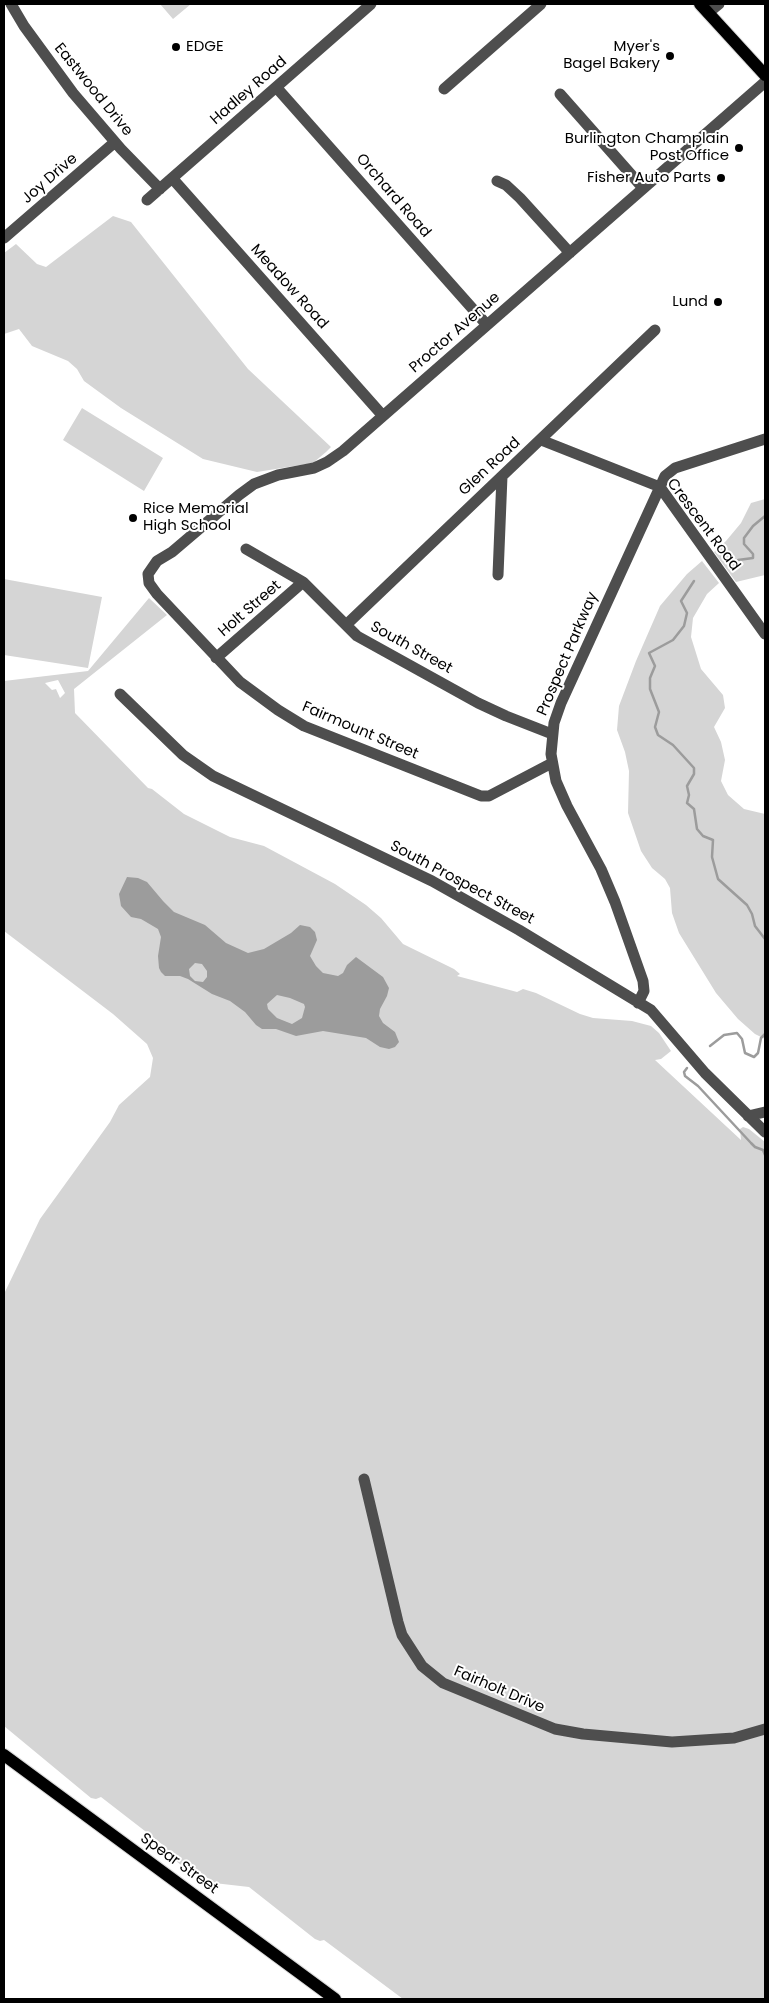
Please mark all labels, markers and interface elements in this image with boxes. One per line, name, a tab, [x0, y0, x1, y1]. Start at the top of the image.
place label: EDGE	[186, 38, 224, 56]
place label: Myer's Bagel Bakery	[563, 38, 660, 73]
street label: Eastwood Drive	[50, 40, 136, 140]
marker: EDGE	[170, 41, 182, 53]
marker: Myer's Bagel Bakery	[664, 50, 676, 62]
street label: Hadley Road	[207, 53, 291, 129]
place label: Burlington Champlain Post Office	[565, 130, 729, 165]
marker: Burlington Champlain Post Office	[733, 142, 745, 154]
street label: Joy Drive	[19, 150, 81, 208]
street label: Orchard Road	[352, 150, 434, 242]
place label: Fisher Auto Parts	[587, 169, 711, 187]
marker: Fisher Auto Parts	[715, 172, 727, 184]
street label: Meadow Road	[246, 241, 332, 333]
street label: Proctor Avenue	[406, 289, 504, 377]
place label: Lund	[672, 293, 708, 311]
marker: Lund	[712, 296, 724, 308]
street label: Glen Road	[456, 434, 524, 500]
street label: Crescent Road	[662, 475, 744, 575]
place label: Rice Memorial High School	[143, 500, 249, 535]
marker: Rice Memorial High School	[127, 512, 139, 524]
street label: Holt Street	[215, 577, 285, 641]
street label: Prospect Parkway	[534, 589, 602, 719]
street label: South Street	[367, 618, 455, 678]
street label: Fairmount Street	[299, 698, 421, 764]
street label: South Prospect Street	[387, 837, 537, 929]
street label: Fairholt Drive	[451, 1663, 547, 1717]
street label: Spear Street	[137, 1830, 221, 1898]

